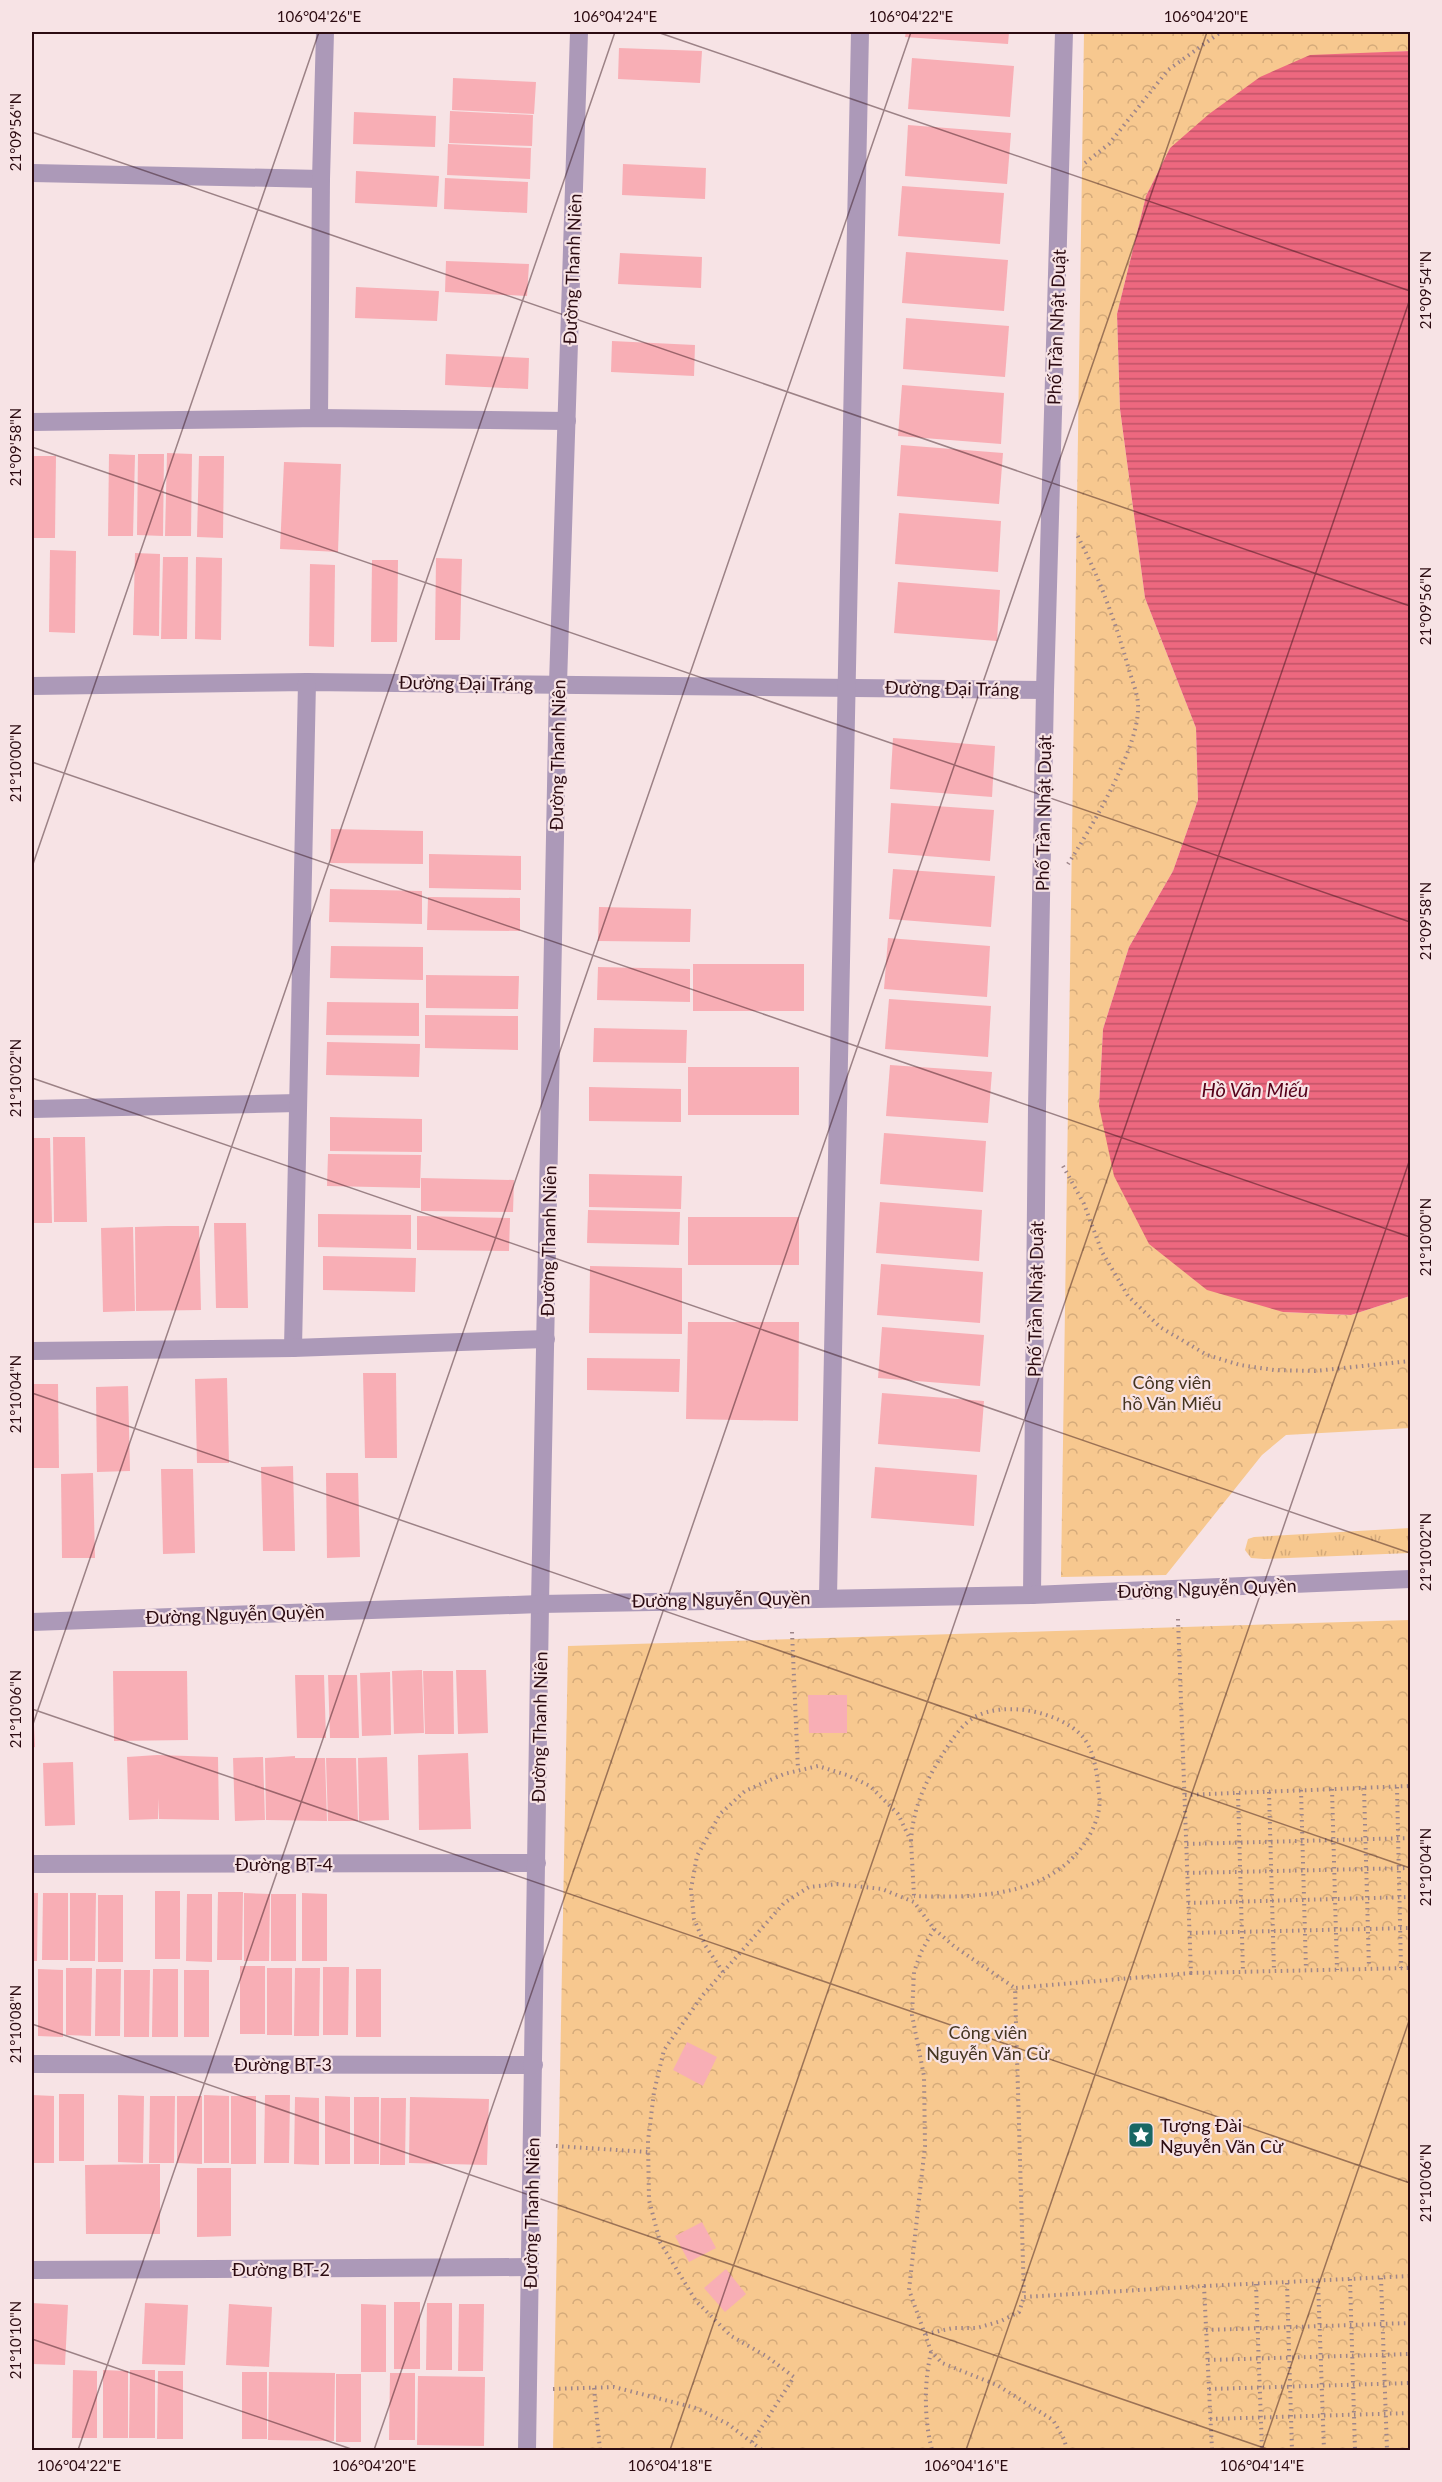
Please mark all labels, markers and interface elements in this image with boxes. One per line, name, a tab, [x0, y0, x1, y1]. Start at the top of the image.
text: 106°04'26"E	[277, 7, 361, 25]
text: 106°04'24"E	[573, 7, 657, 25]
text: 106°04'22"E	[869, 7, 953, 25]
text: 106°04'20"E	[1164, 7, 1248, 25]
text: 21°09'56"N	[6, 93, 24, 171]
street label: Đường Thanh Niên	[558, 193, 586, 345]
street label: Phố Trần Nhật Duật	[1042, 248, 1070, 405]
text: 21°09'54"N	[1416, 251, 1434, 329]
text: 21°09'58"N	[6, 408, 24, 486]
text: 21°09'56"N	[1416, 567, 1434, 645]
street label: Đường Đại Tráng	[399, 671, 533, 695]
street label: Đường Đại Tráng	[885, 676, 1019, 700]
street label: Đường Thanh Niên	[545, 679, 569, 831]
text: 21°10'00"N	[6, 724, 24, 802]
street label: Phố Trần Nhật Duật	[1031, 734, 1055, 891]
text: 21°09'58"N	[1416, 882, 1434, 960]
text: 21°10'02"N	[6, 1039, 24, 1117]
water label: Hồ Văn Miếu	[1202, 1077, 1308, 1101]
street label: Đường Thanh Niên	[536, 1165, 560, 1317]
text: 21°10'00"N	[1416, 1198, 1434, 1276]
street label: Phố Trần Nhật Duật	[1023, 1220, 1047, 1377]
text: 21°10'04"N	[6, 1355, 24, 1433]
park label: Công viên hồ Văn Miếu	[1122, 1371, 1222, 1414]
text: 21°10'02"N	[1416, 1513, 1434, 1591]
street label: Đường Nguyễn Quyền	[1117, 1574, 1297, 1602]
street label: Đường Nguyễn Quyền	[631, 1586, 811, 1612]
street label: Đường Nguyễn Quyền	[145, 1600, 325, 1628]
street label: Đường Thanh Niên	[527, 1651, 551, 1803]
text: 21°10'06"N	[6, 1670, 24, 1748]
text: 21°10'04"N	[1416, 1828, 1434, 1906]
street label: Đường BT-4	[235, 1853, 333, 1875]
text: 21°10'08"N	[6, 1985, 24, 2063]
park label: Công viên Nguyễn Văn Cừ	[926, 2021, 1050, 2064]
street label: Đường BT-3	[234, 2053, 332, 2075]
place label: Tượng Đài Nguyễn Văn Cừ	[1160, 2114, 1284, 2157]
place icon: Tượng Đài Nguyễn Văn Cừ	[1126, 2120, 1156, 2150]
street label: Đường Thanh Niên	[519, 2137, 543, 2289]
text: 21°10'06"N	[1416, 2144, 1434, 2222]
street label: Đường BT-2	[232, 2258, 330, 2280]
text: 21°10'10"N	[6, 2301, 24, 2379]
text: 106°04'22"E	[37, 2456, 121, 2474]
text: 106°04'20"E	[332, 2456, 416, 2474]
text: 106°04'18"E	[628, 2456, 712, 2474]
text: 106°04'16"E	[924, 2456, 1008, 2474]
text: 106°04'14"E	[1220, 2456, 1304, 2474]

